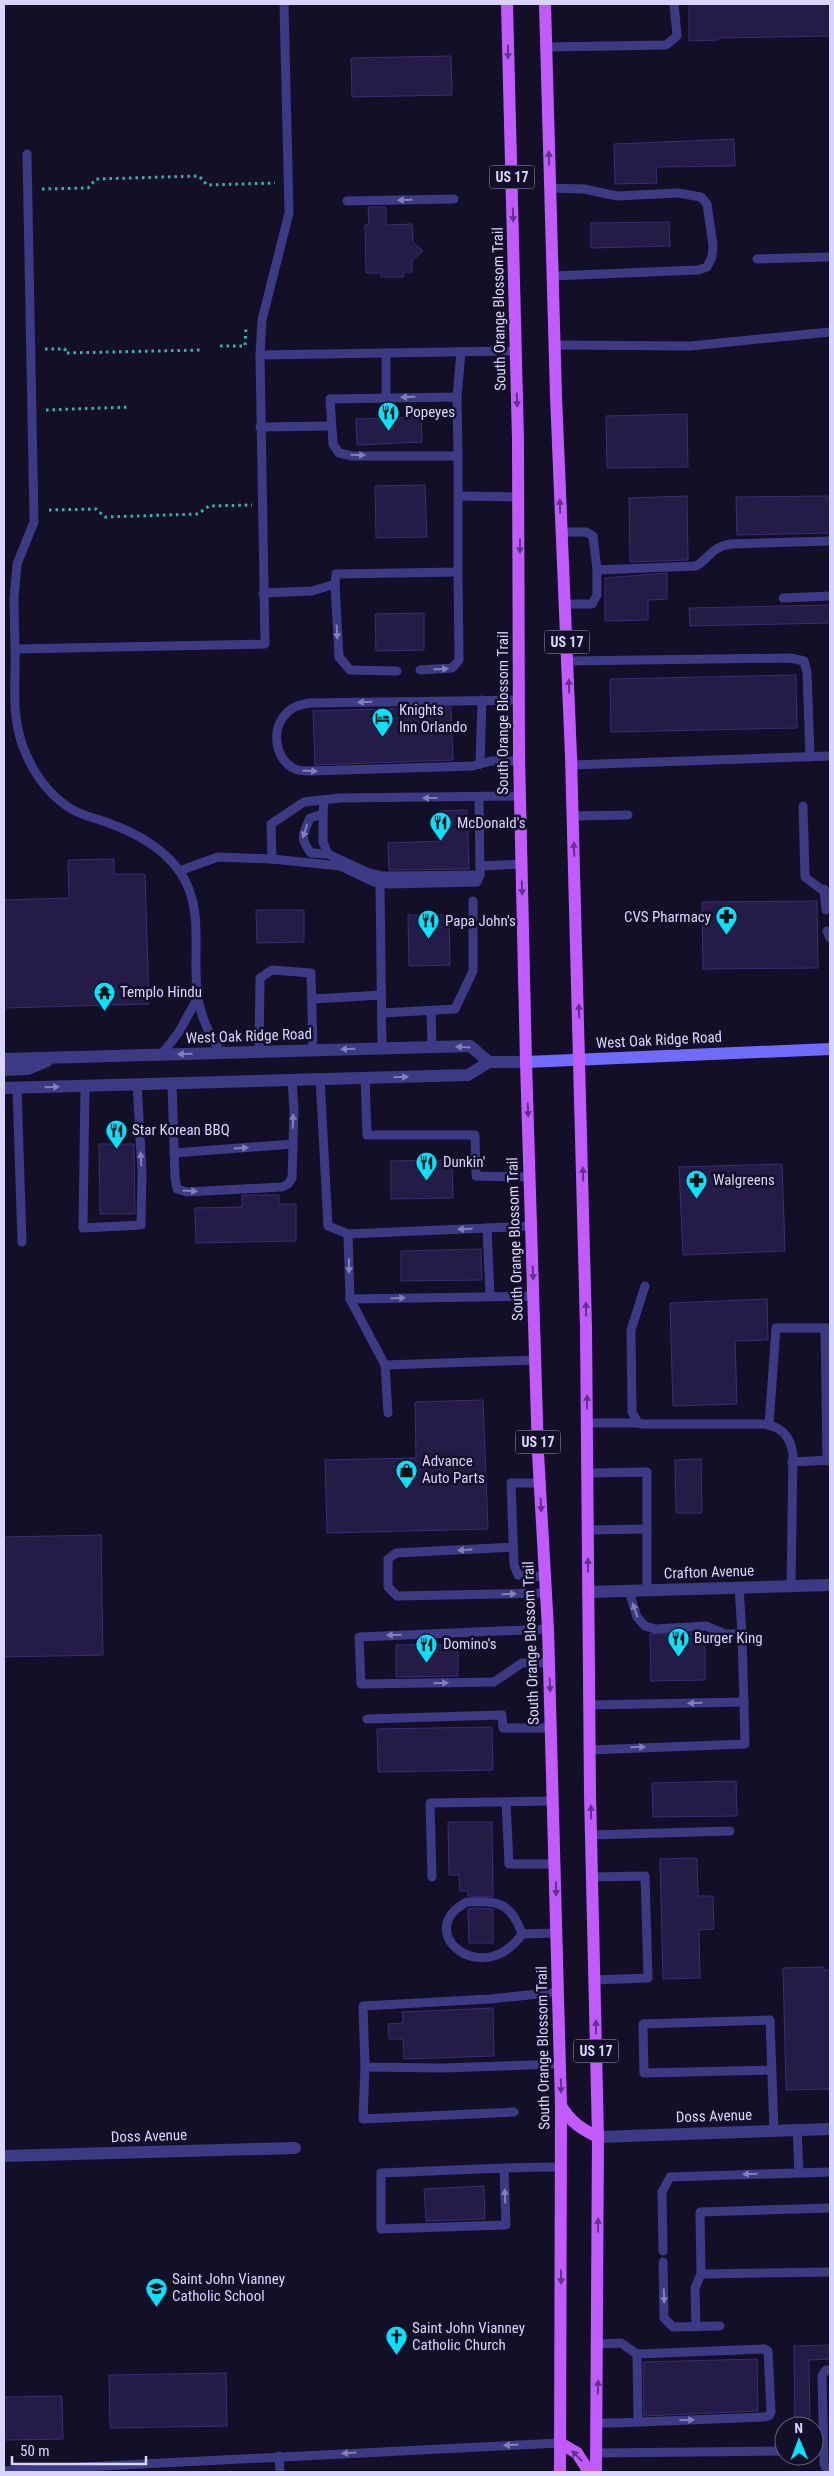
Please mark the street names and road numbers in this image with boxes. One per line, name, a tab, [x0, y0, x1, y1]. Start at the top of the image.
road number: US 17	[490, 166, 534, 188]
street label: South Orange Blossom Trail	[489, 227, 509, 391]
road number: US 17	[544, 630, 590, 654]
street label: South Orange Blossom Trail	[494, 631, 512, 795]
street label: West Oak Ridge Road	[186, 1025, 312, 1047]
street label: West Oak Ridge Road	[596, 1028, 722, 1052]
street label: South Orange Blossom Trail	[503, 1157, 527, 1321]
road number: US 17	[516, 1430, 560, 1454]
street label: South Orange Blossom Trail	[519, 1561, 543, 1725]
street label: Crafton Avenue	[663, 1561, 755, 1583]
street label: South Orange Blossom Trail	[533, 1966, 553, 2130]
road number: US 17	[574, 2040, 618, 2062]
street label: Doss Avenue	[676, 2106, 752, 2126]
street label: Doss Avenue	[111, 2126, 187, 2146]

